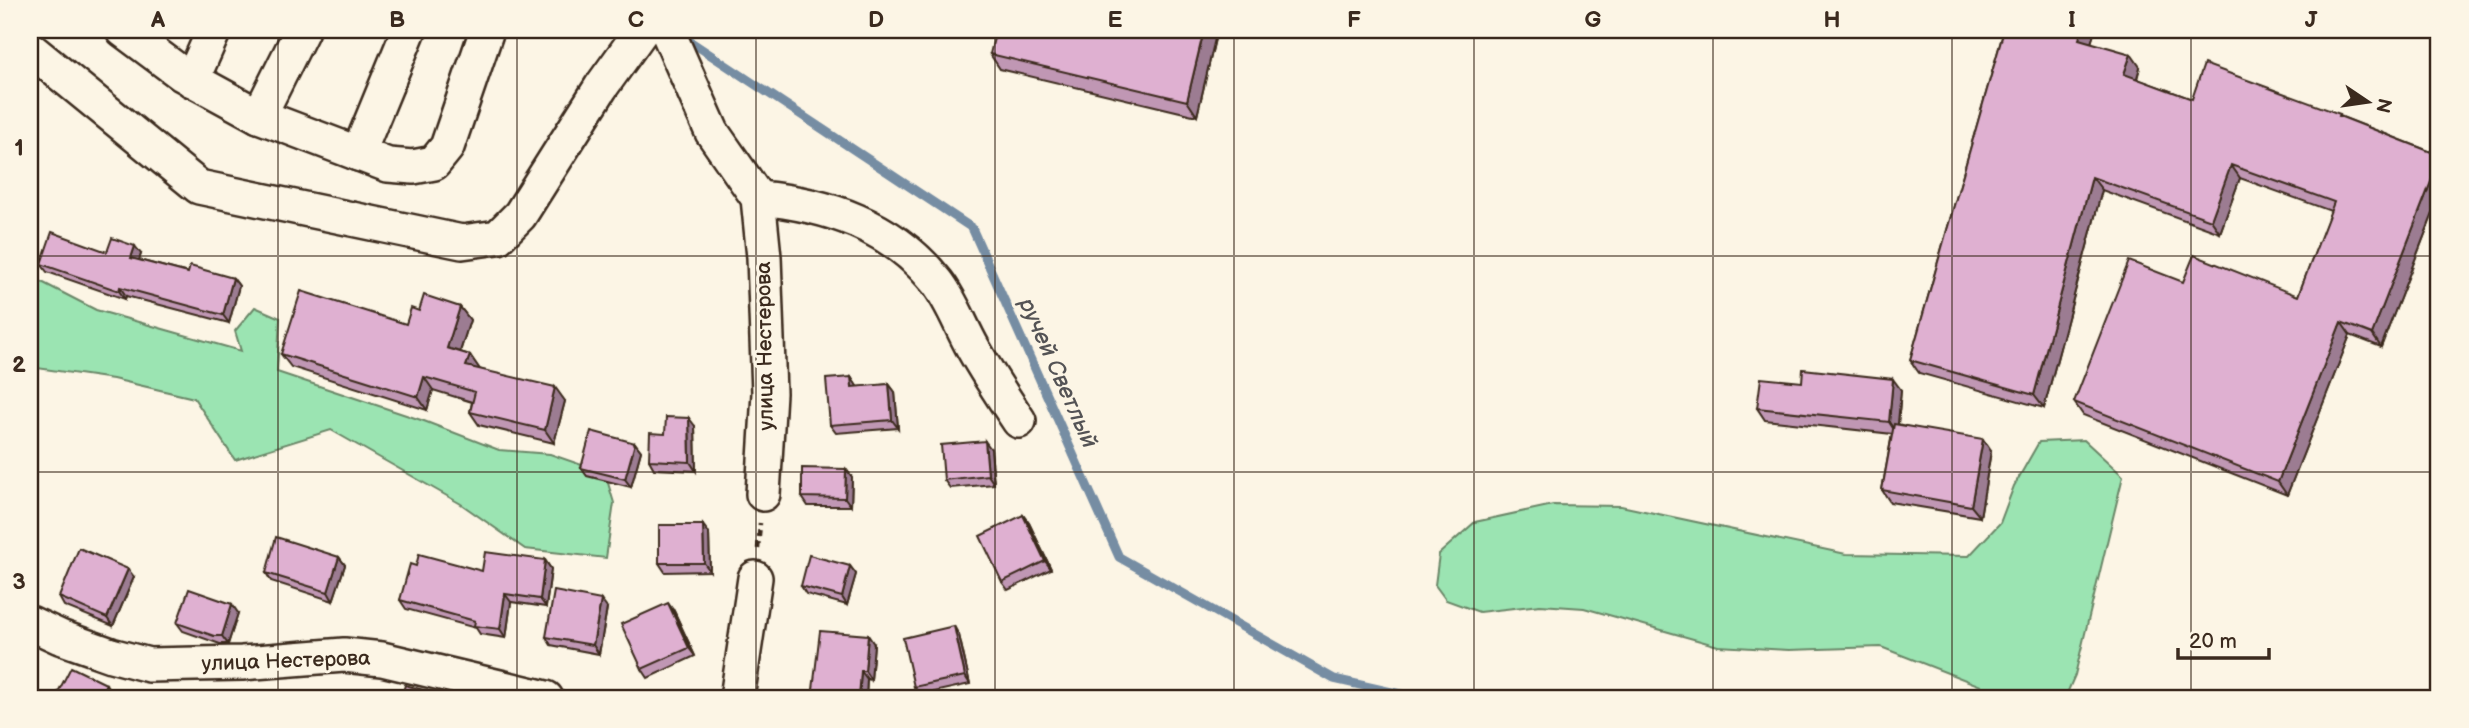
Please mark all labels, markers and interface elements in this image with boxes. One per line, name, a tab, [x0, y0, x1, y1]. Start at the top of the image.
text: A	[150, 6, 166, 34]
text: B	[389, 6, 405, 34]
text: C	[628, 6, 644, 34]
text: D	[868, 6, 884, 34]
text: E	[1108, 6, 1123, 34]
text: F	[1347, 6, 1361, 34]
text: G	[1585, 6, 1602, 34]
text: H	[1823, 6, 1841, 34]
text: I	[2068, 6, 2076, 34]
text: J	[2305, 6, 2318, 34]
north arrow	[2332, 66, 2402, 136]
text: N	[2370, 96, 2396, 115]
text: 1	[14, 134, 24, 162]
street label: улица Нестерова	[751, 261, 779, 431]
water label: ручей Светлый	[1012, 293, 1104, 452]
text: 2	[12, 351, 26, 379]
text: 3	[12, 568, 26, 596]
scale bar	[2178, 616, 2270, 660]
text: 20 m	[2189, 629, 2237, 654]
street label: улица Нестерова	[201, 646, 371, 676]

